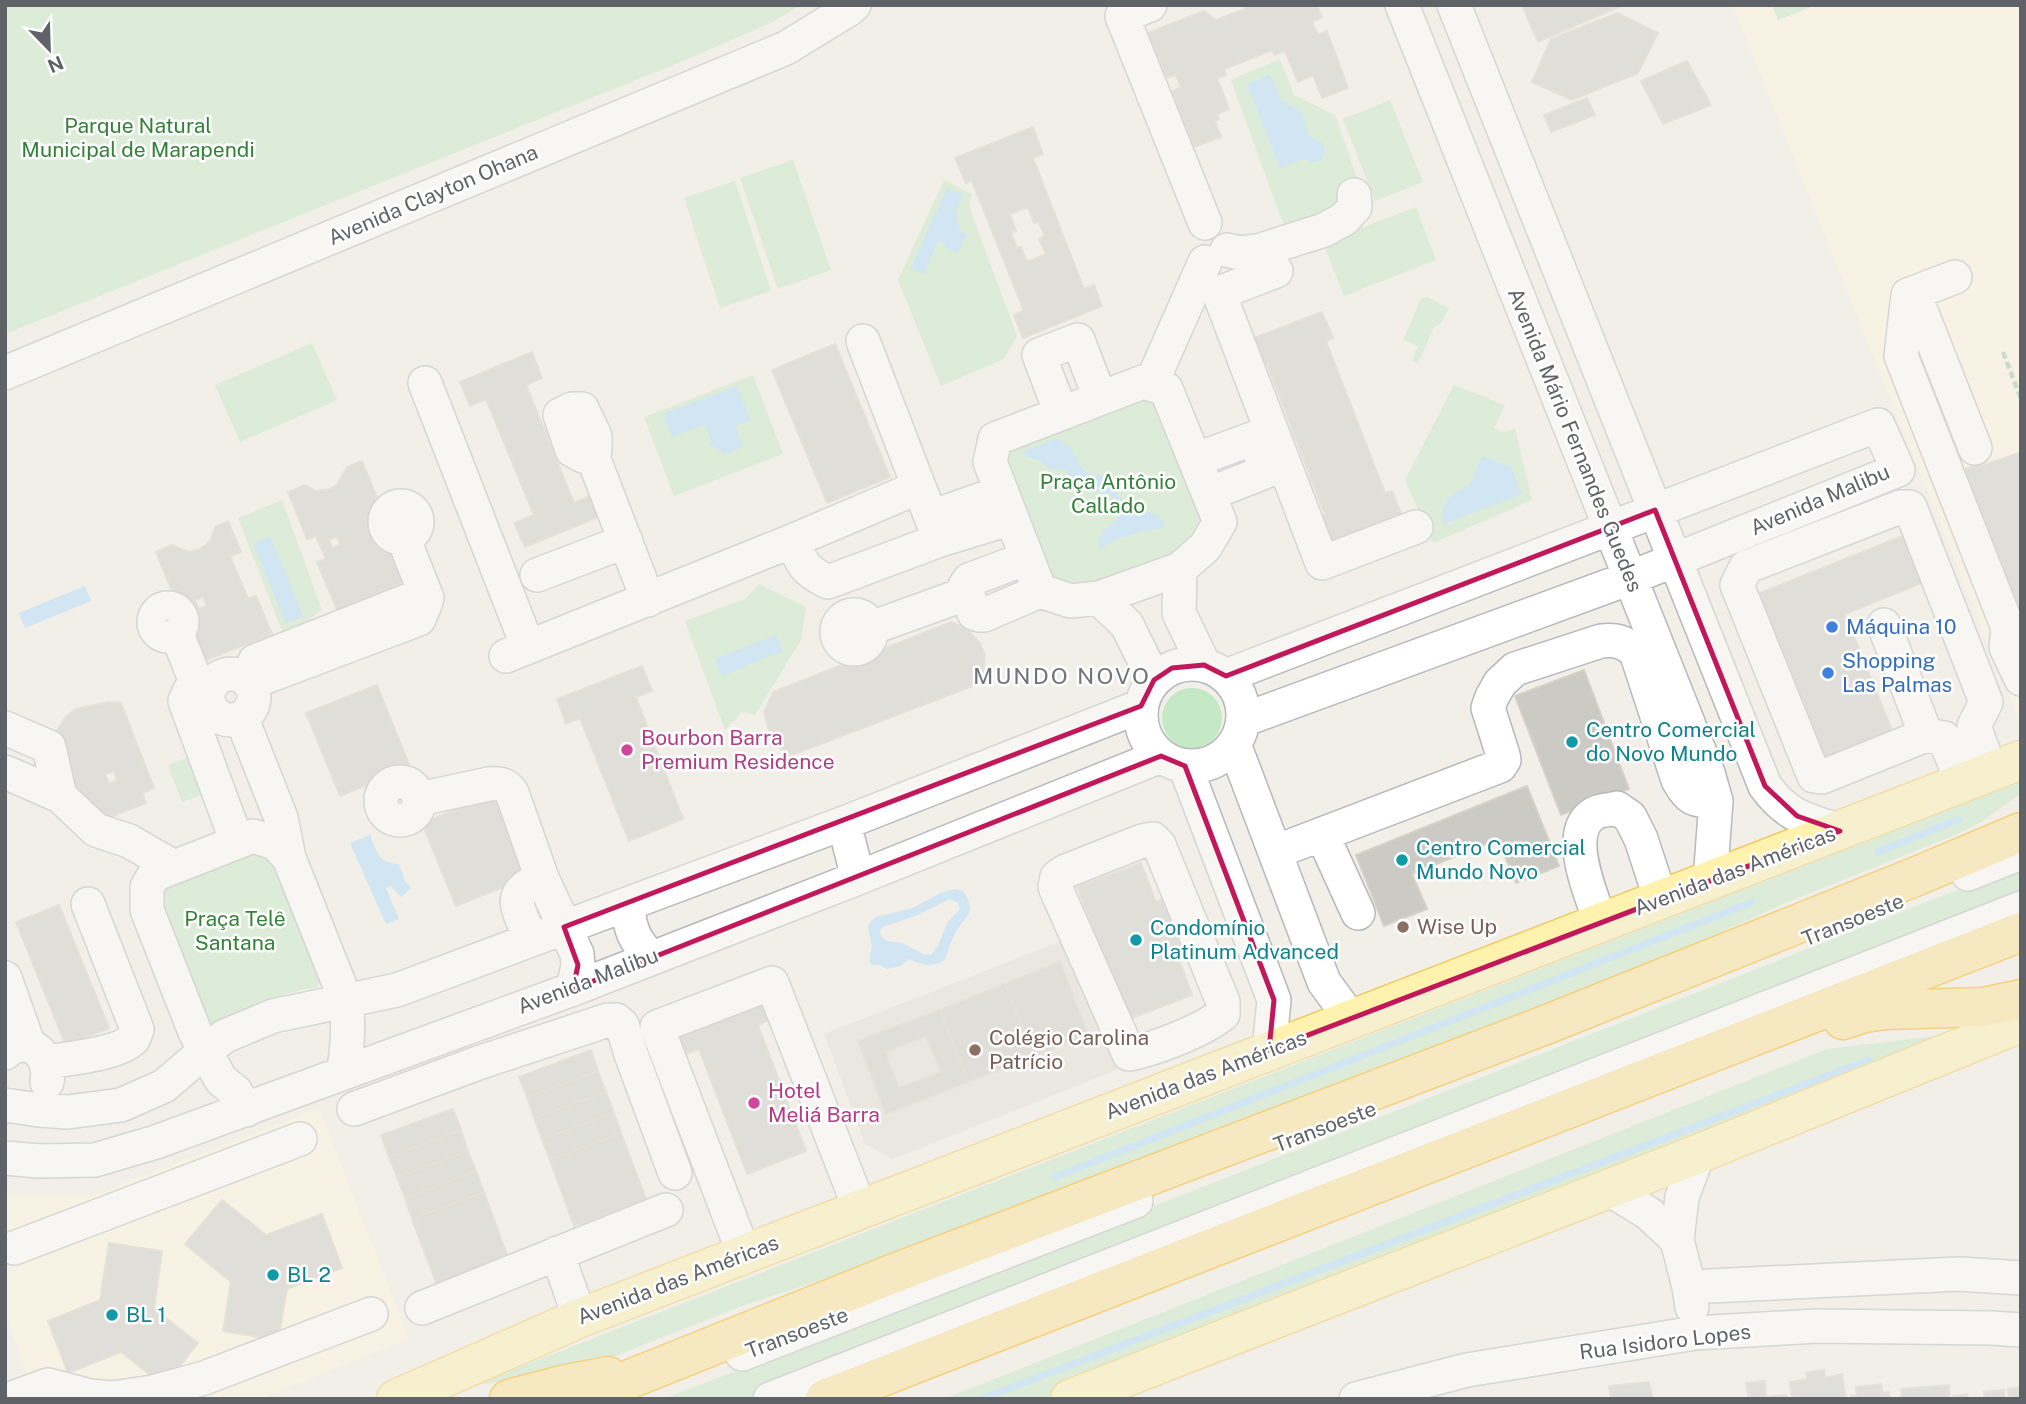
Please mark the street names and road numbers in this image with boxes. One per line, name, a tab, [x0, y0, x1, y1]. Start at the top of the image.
street label: Avenida Clayton Ohana	[324, 139, 541, 250]
street label: Avenida Mário Fernandes Guedes	[1503, 284, 1648, 595]
street label: Avenida Malibu	[1746, 459, 1893, 540]
street label: Avenida das Américas	[1631, 821, 1839, 920]
street label: Transoeste	[1798, 888, 1907, 951]
street label: Avenida Malibu	[514, 942, 662, 1019]
street label: Avenida das Américas	[1102, 1025, 1310, 1124]
street label: Transoeste	[1270, 1096, 1380, 1158]
street label: Avenida das Américas	[574, 1230, 782, 1329]
street label: Transoeste	[742, 1302, 852, 1364]
street label: Rua Isidoro Lopes	[1578, 1319, 1752, 1364]

